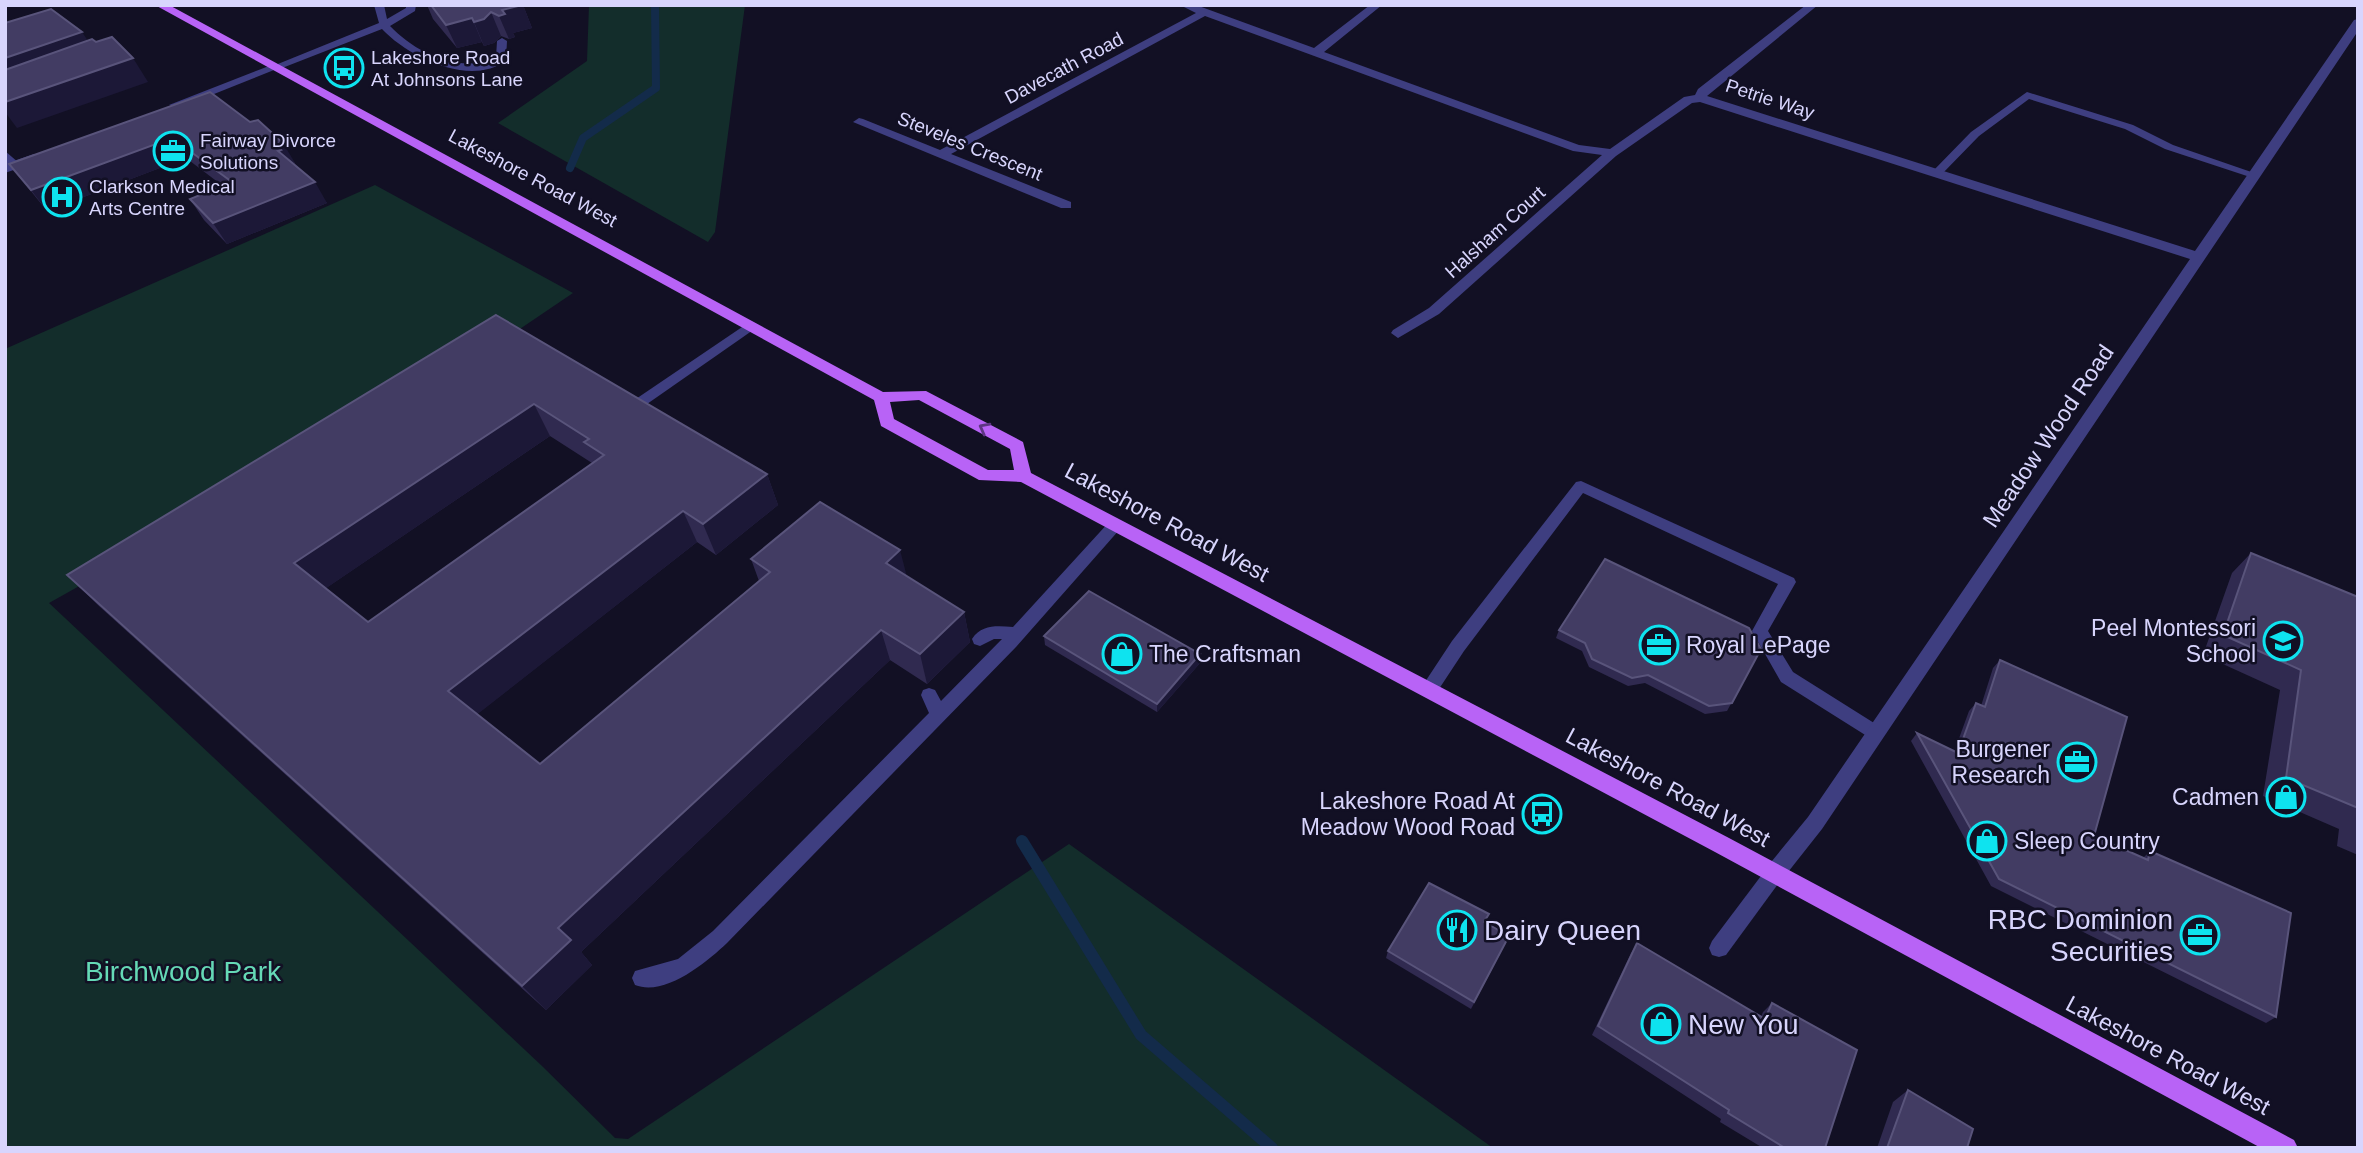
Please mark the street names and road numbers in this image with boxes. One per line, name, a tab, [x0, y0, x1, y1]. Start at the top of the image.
street label: Davecath Road	[1001, 28, 1127, 108]
street label: Petrie Way	[1723, 75, 1818, 123]
street label: Steveles Crescent	[895, 107, 1046, 185]
street label: Lakeshore Road West	[445, 125, 621, 232]
street label: Halsham Court	[1441, 181, 1550, 282]
street label: Meadow Wood Road	[1977, 340, 2119, 532]
street label: Lakeshore Road West	[1061, 457, 1274, 587]
street label: Lakeshore Road West	[1562, 722, 1775, 852]
street label: Lakeshore Road West	[2062, 990, 2275, 1120]

